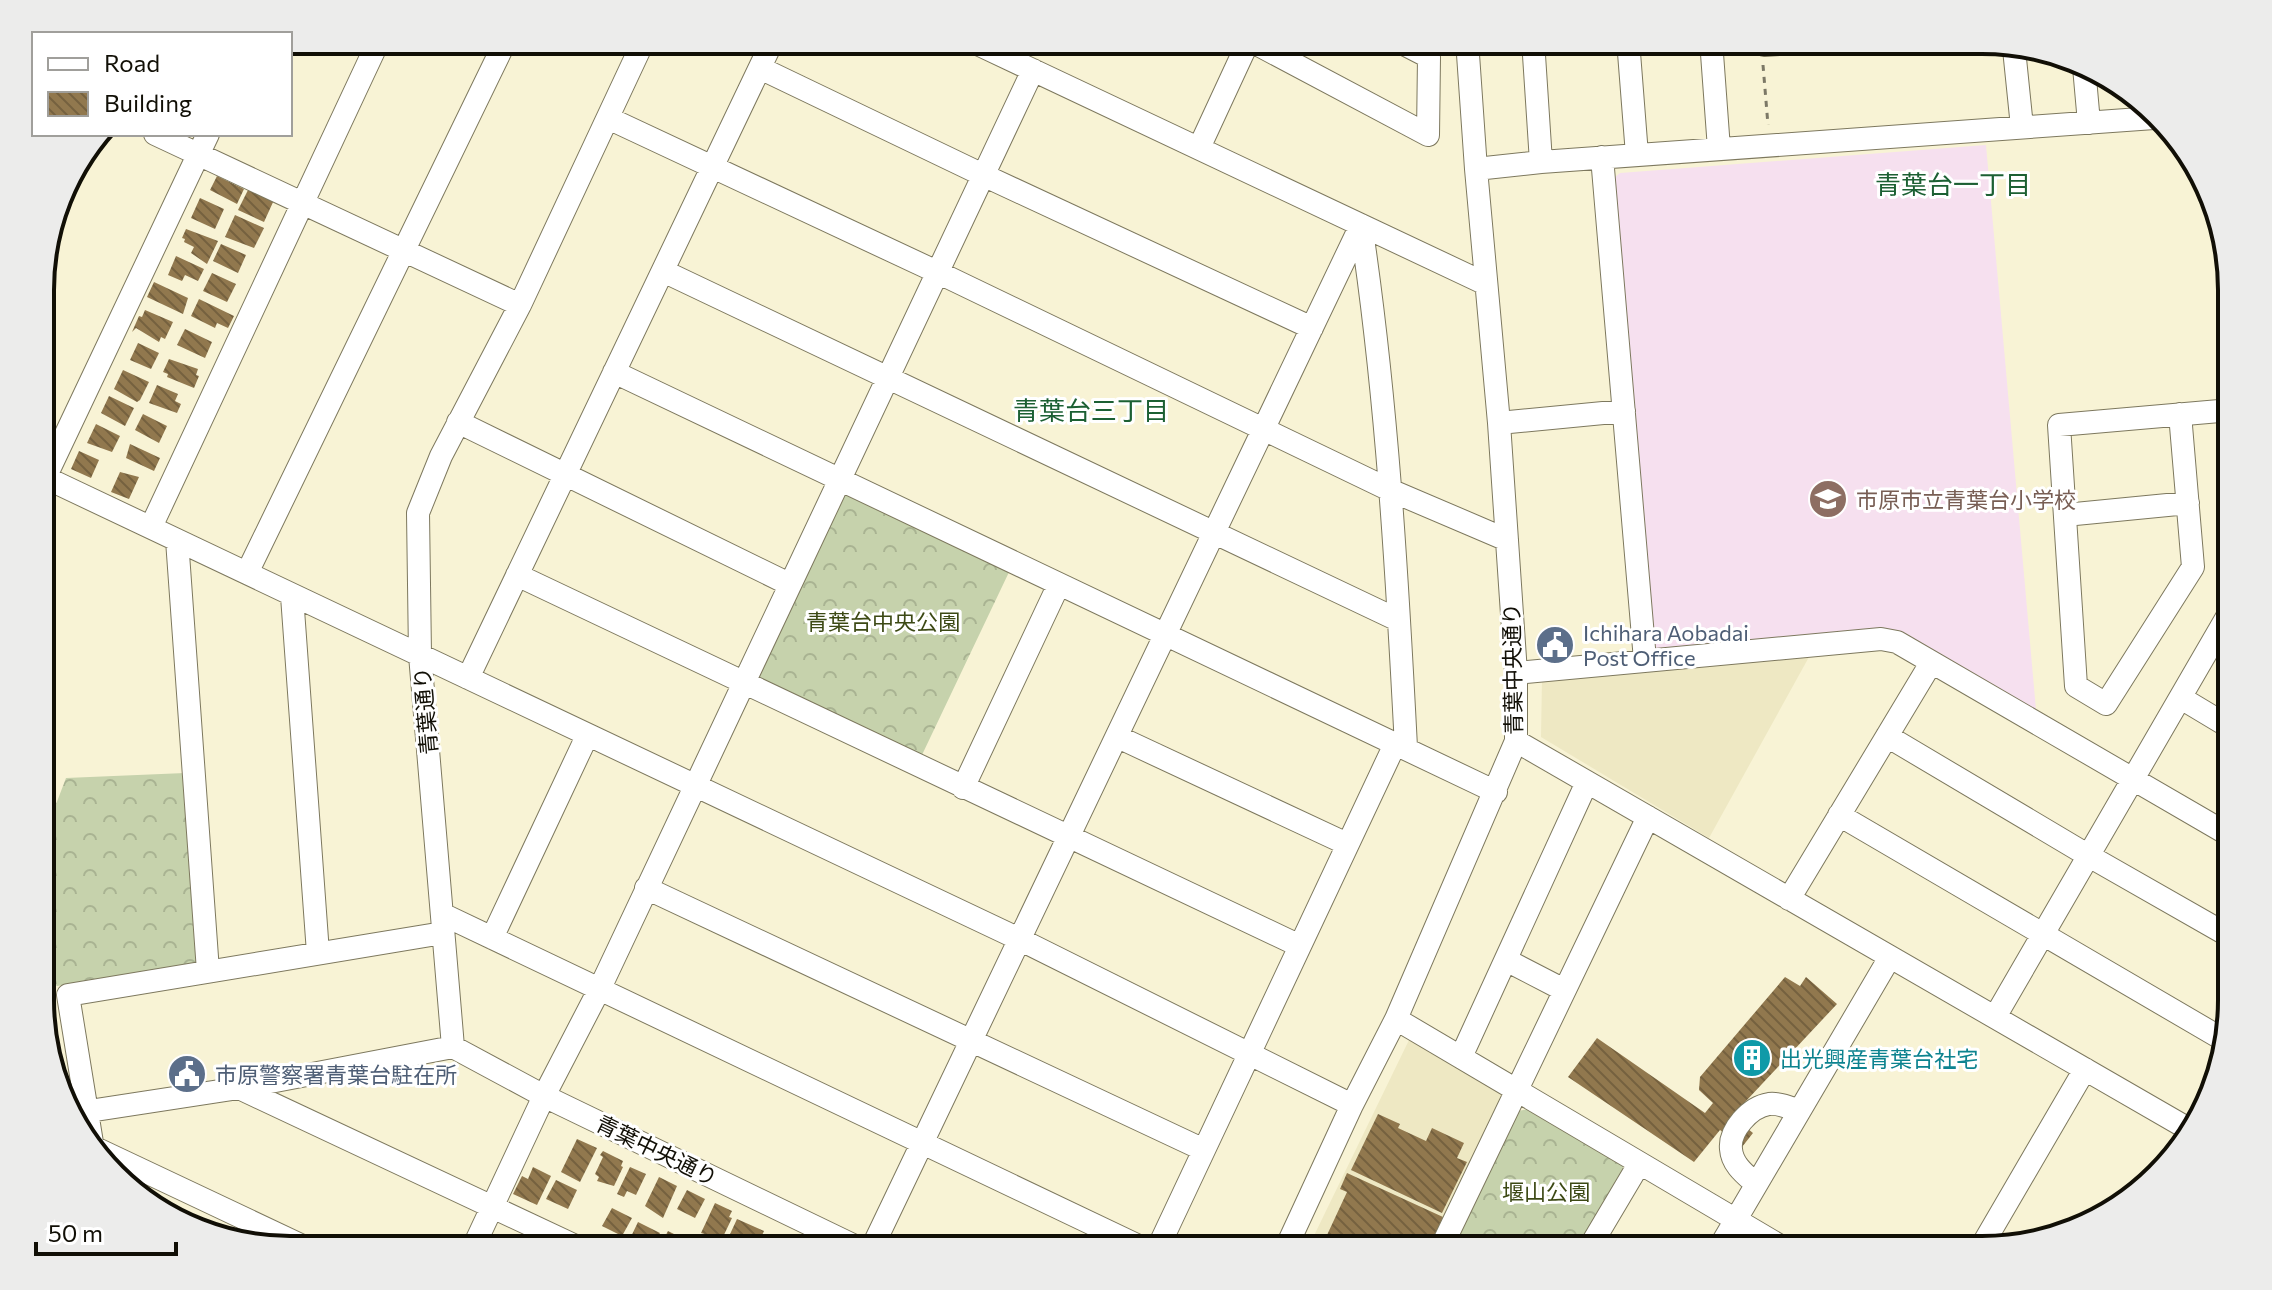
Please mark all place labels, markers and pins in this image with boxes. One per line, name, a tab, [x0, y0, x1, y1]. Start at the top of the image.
school or university icon: 市原市立青葉台小学校	[1807, 478, 1849, 520]
place label: 市原市立青葉台小学校	[1856, 486, 2076, 513]
place label: Ichihara Aobadai Post Office	[1583, 619, 1749, 671]
public building icon: Ichihara Aobadai Post Office	[1534, 624, 1576, 666]
building icon: 出光興産青葉台社宅	[1731, 1037, 1773, 1079]
place label: 出光興産青葉台社宅	[1780, 1045, 1978, 1072]
public building icon: 市原警察署青葉台駐在所	[166, 1053, 208, 1095]
place label: 市原警察署青葉台駐在所	[215, 1061, 457, 1088]

